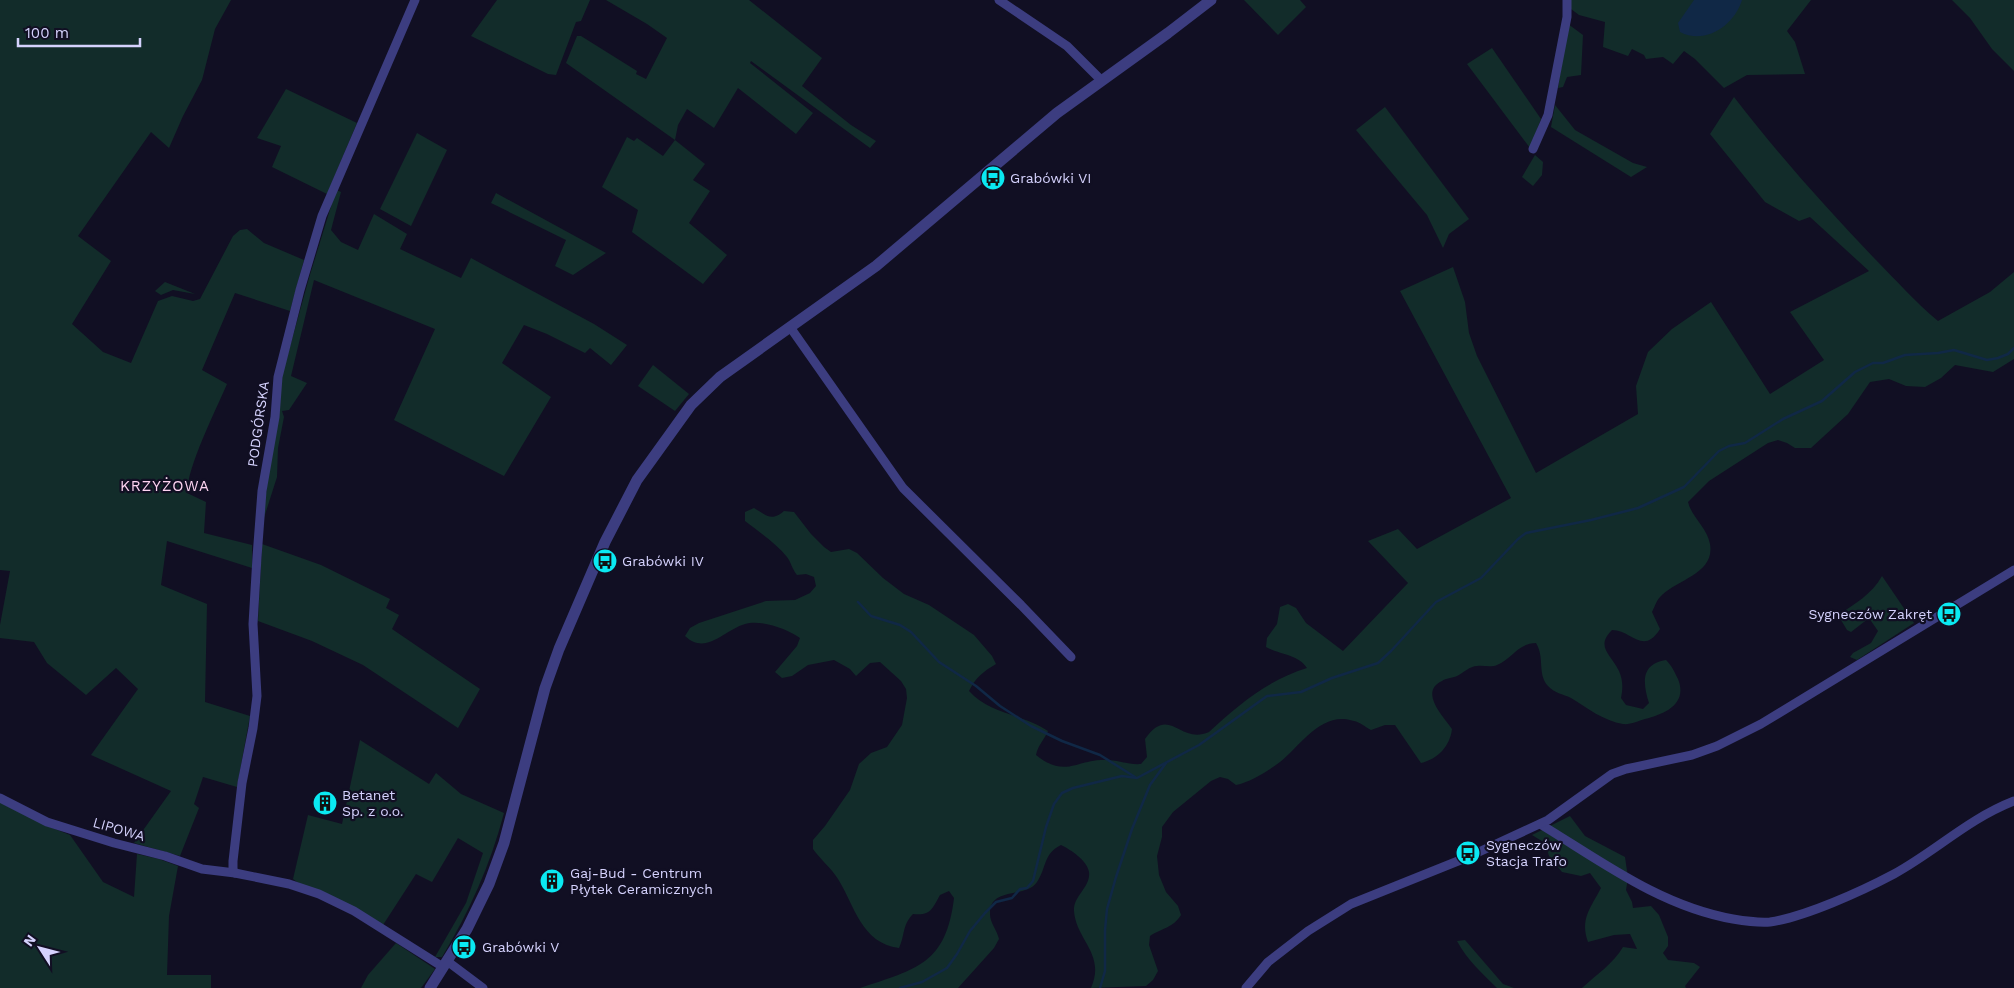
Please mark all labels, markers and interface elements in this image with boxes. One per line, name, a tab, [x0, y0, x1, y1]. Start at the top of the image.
scale bar	[18, 15, 140, 47]
text: 100 m	[25, 24, 69, 42]
bus stop icon: Grabówki VI	[980, 165, 1006, 191]
place label: Grabówki VI	[1010, 170, 1091, 186]
street label: PODGÓRSKA	[244, 380, 272, 468]
district label: KRZYŻOWA	[120, 477, 210, 495]
bus stop icon: Grabówki IV	[592, 548, 618, 574]
place label: Grabówki IV	[622, 553, 704, 569]
bus stop icon: Sygneczów Zakręt	[1936, 601, 1962, 627]
place label: Sygneczów Zakręt	[1809, 606, 1932, 622]
place label: Betanet Sp. z o.o.	[342, 787, 404, 819]
building icon: Betanet Sp. z o.o.	[312, 790, 338, 816]
street label: LIPOWA	[91, 814, 147, 844]
place label: Sygneczów Stacja Trafo	[1486, 837, 1567, 869]
bus stop icon: Sygneczów Stacja Trafo	[1455, 840, 1481, 866]
place label: Gaj-Bud - Centrum Płytek Ceramicznych	[570, 865, 713, 897]
building icon: Gaj-Bud - Centrum Płytek Ceramicznych	[539, 868, 565, 894]
north arrow	[15, 923, 65, 973]
text: N	[20, 931, 39, 949]
bus stop icon: Grabówki V	[451, 934, 477, 960]
place label: Grabówki V	[482, 939, 559, 955]

